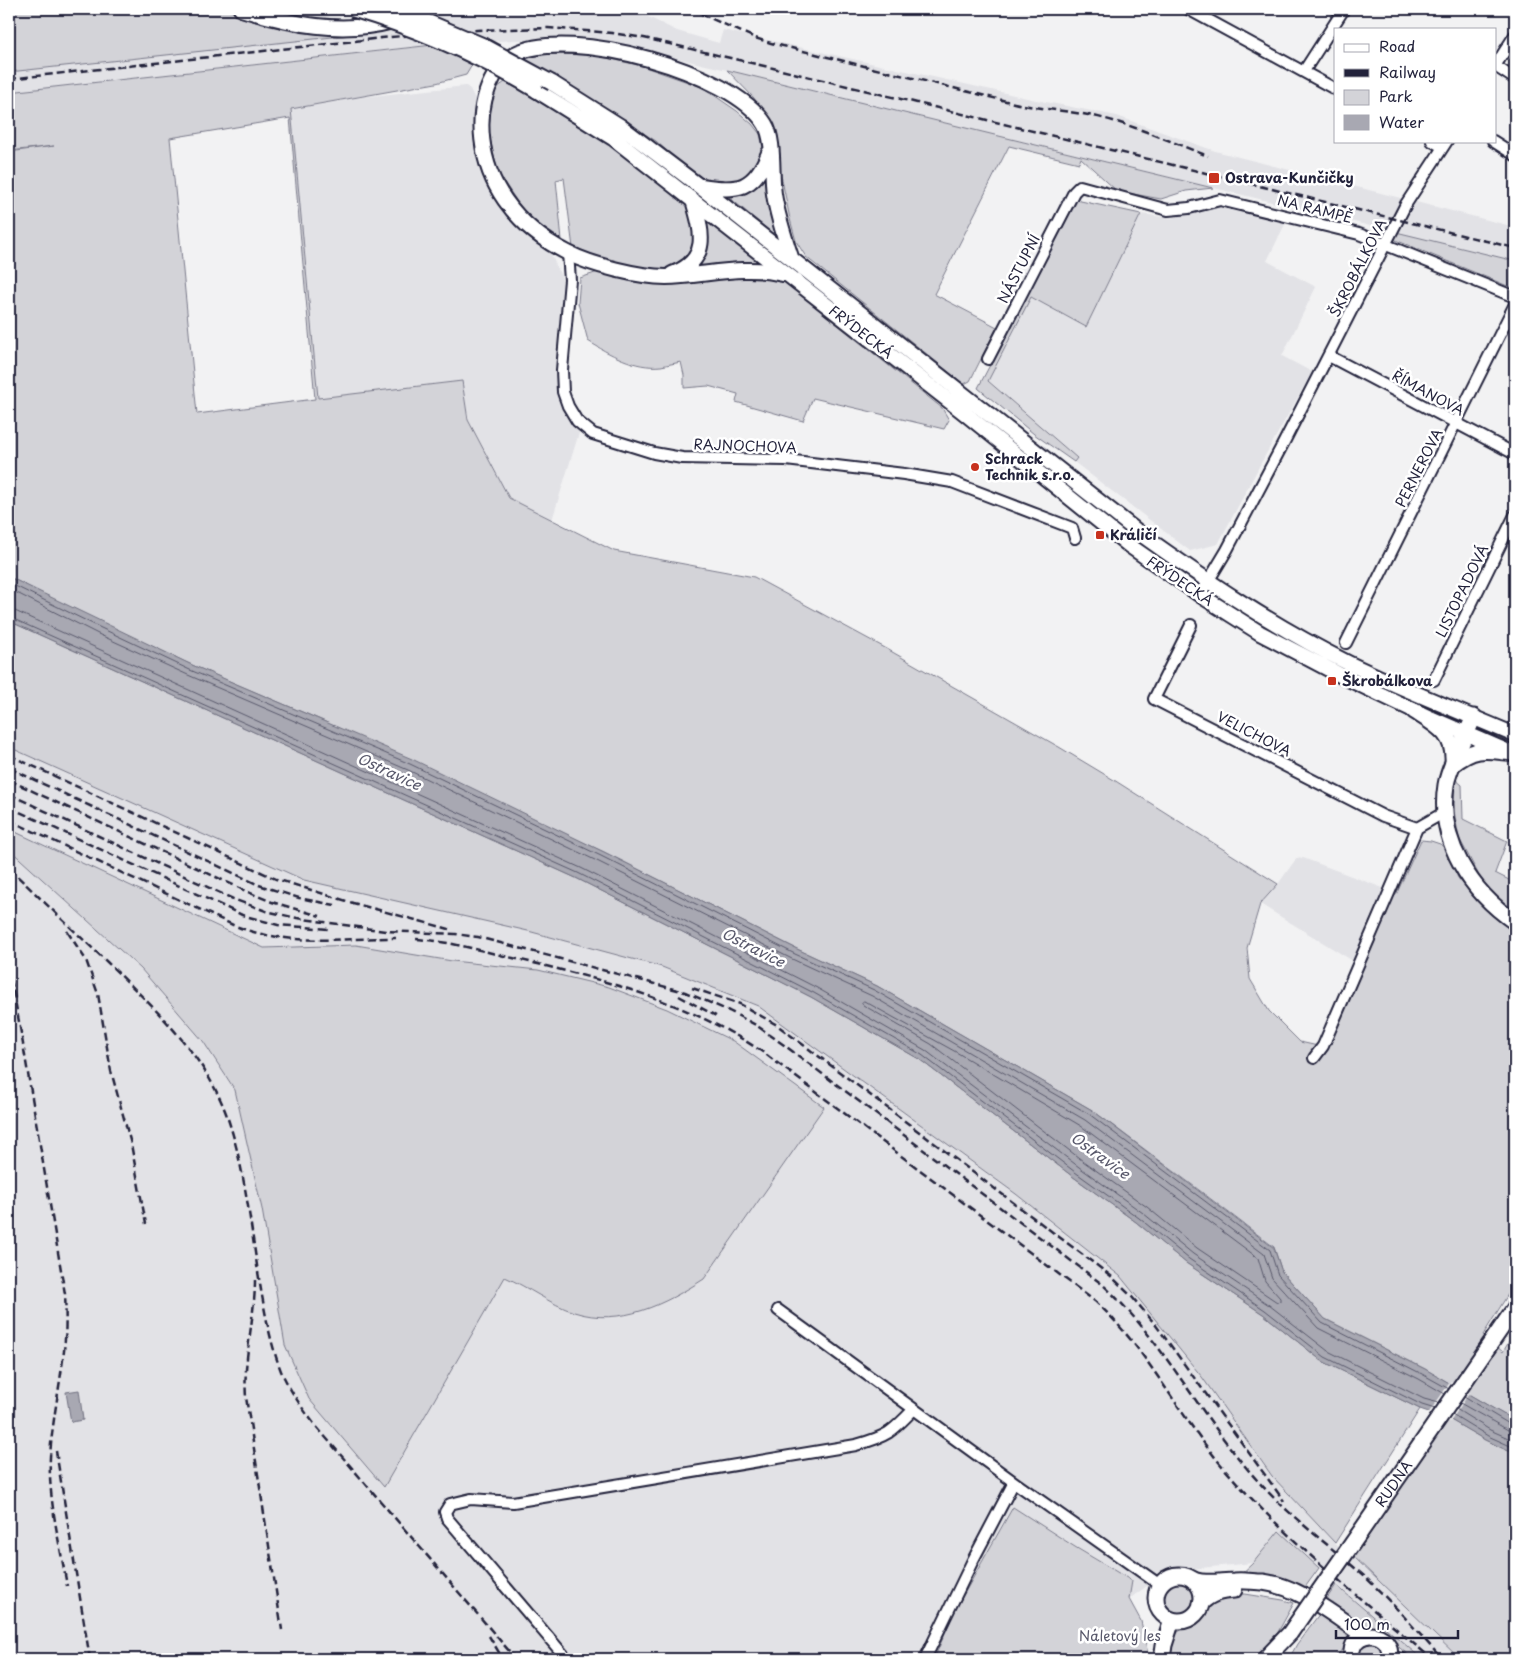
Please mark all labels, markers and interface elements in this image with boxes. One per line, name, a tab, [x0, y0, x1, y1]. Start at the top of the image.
legend	[1334, 28, 1496, 142]
text: Road	[1379, 34, 1415, 57]
text: Railway	[1379, 60, 1436, 83]
text: Park	[1379, 84, 1413, 107]
text: Water	[1379, 110, 1424, 133]
place label: Ostrava-Kunčičky	[1225, 167, 1354, 188]
marker: Ostrava-Kunčičky	[1207, 171, 1221, 185]
street label: NA RAMPĚ	[1275, 189, 1355, 228]
street label: ŠKROBÁLKOVA	[1324, 215, 1392, 321]
street label: NÁSTUPNÍ	[992, 230, 1045, 307]
street label: FRÝDECKÁ	[825, 300, 898, 364]
street label: ŘÍMANOVA	[1388, 365, 1468, 421]
street label: PERNEROVA	[1390, 424, 1448, 511]
street label: RAJNOCHOVA	[693, 433, 797, 458]
place label: Schrack Technik s.r.o.	[985, 448, 1075, 485]
marker: Schrack Technik s.r.o.	[969, 461, 981, 473]
place label: Králičí	[1110, 524, 1157, 545]
marker: Králičí	[1094, 529, 1106, 541]
street label: LISTOPADOVÁ	[1430, 541, 1493, 641]
street label: FRÝDECKÁ	[1143, 551, 1218, 611]
place label: Škrobálkova	[1342, 670, 1433, 691]
marker: Škrobálkova	[1326, 675, 1338, 687]
street label: VELICHOVA	[1213, 706, 1295, 761]
water label: Ostravice	[354, 746, 426, 796]
water label: Ostravice	[718, 921, 790, 973]
water label: Ostravice	[1067, 1125, 1136, 1185]
street label: RUDNÁ	[1370, 1456, 1417, 1511]
scale bar	[1336, 1608, 1459, 1640]
text: 100 m	[1344, 1612, 1390, 1635]
park label: Náletový les	[1079, 1625, 1161, 1646]

